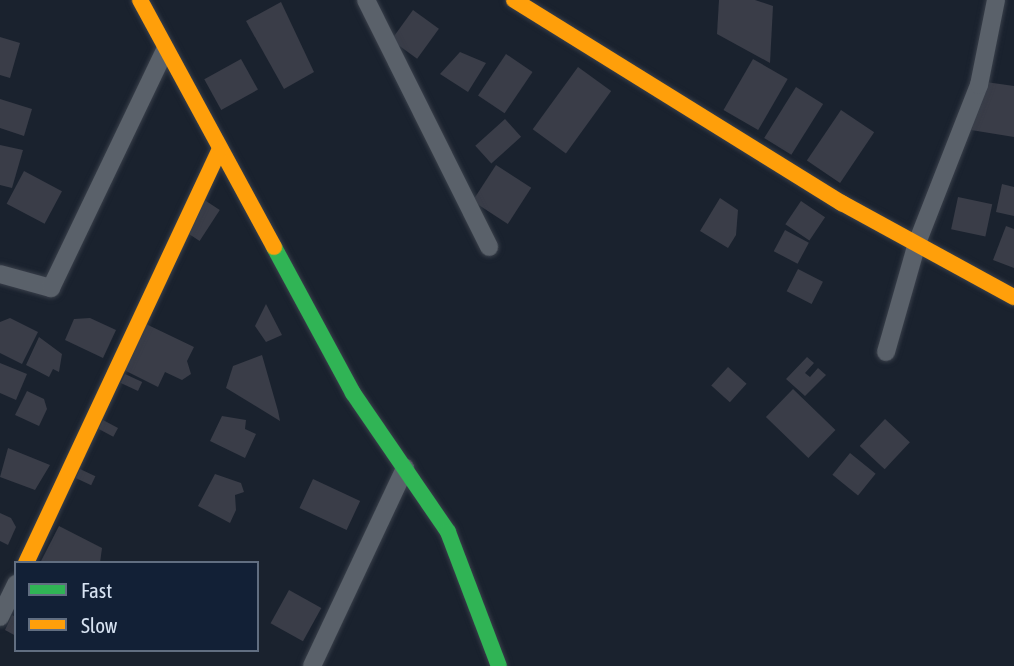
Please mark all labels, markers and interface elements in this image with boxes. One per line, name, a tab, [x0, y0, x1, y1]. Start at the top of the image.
legend	[14, 561, 259, 652]
text: Fast	[81, 578, 112, 602]
text: Slow	[81, 613, 117, 637]

